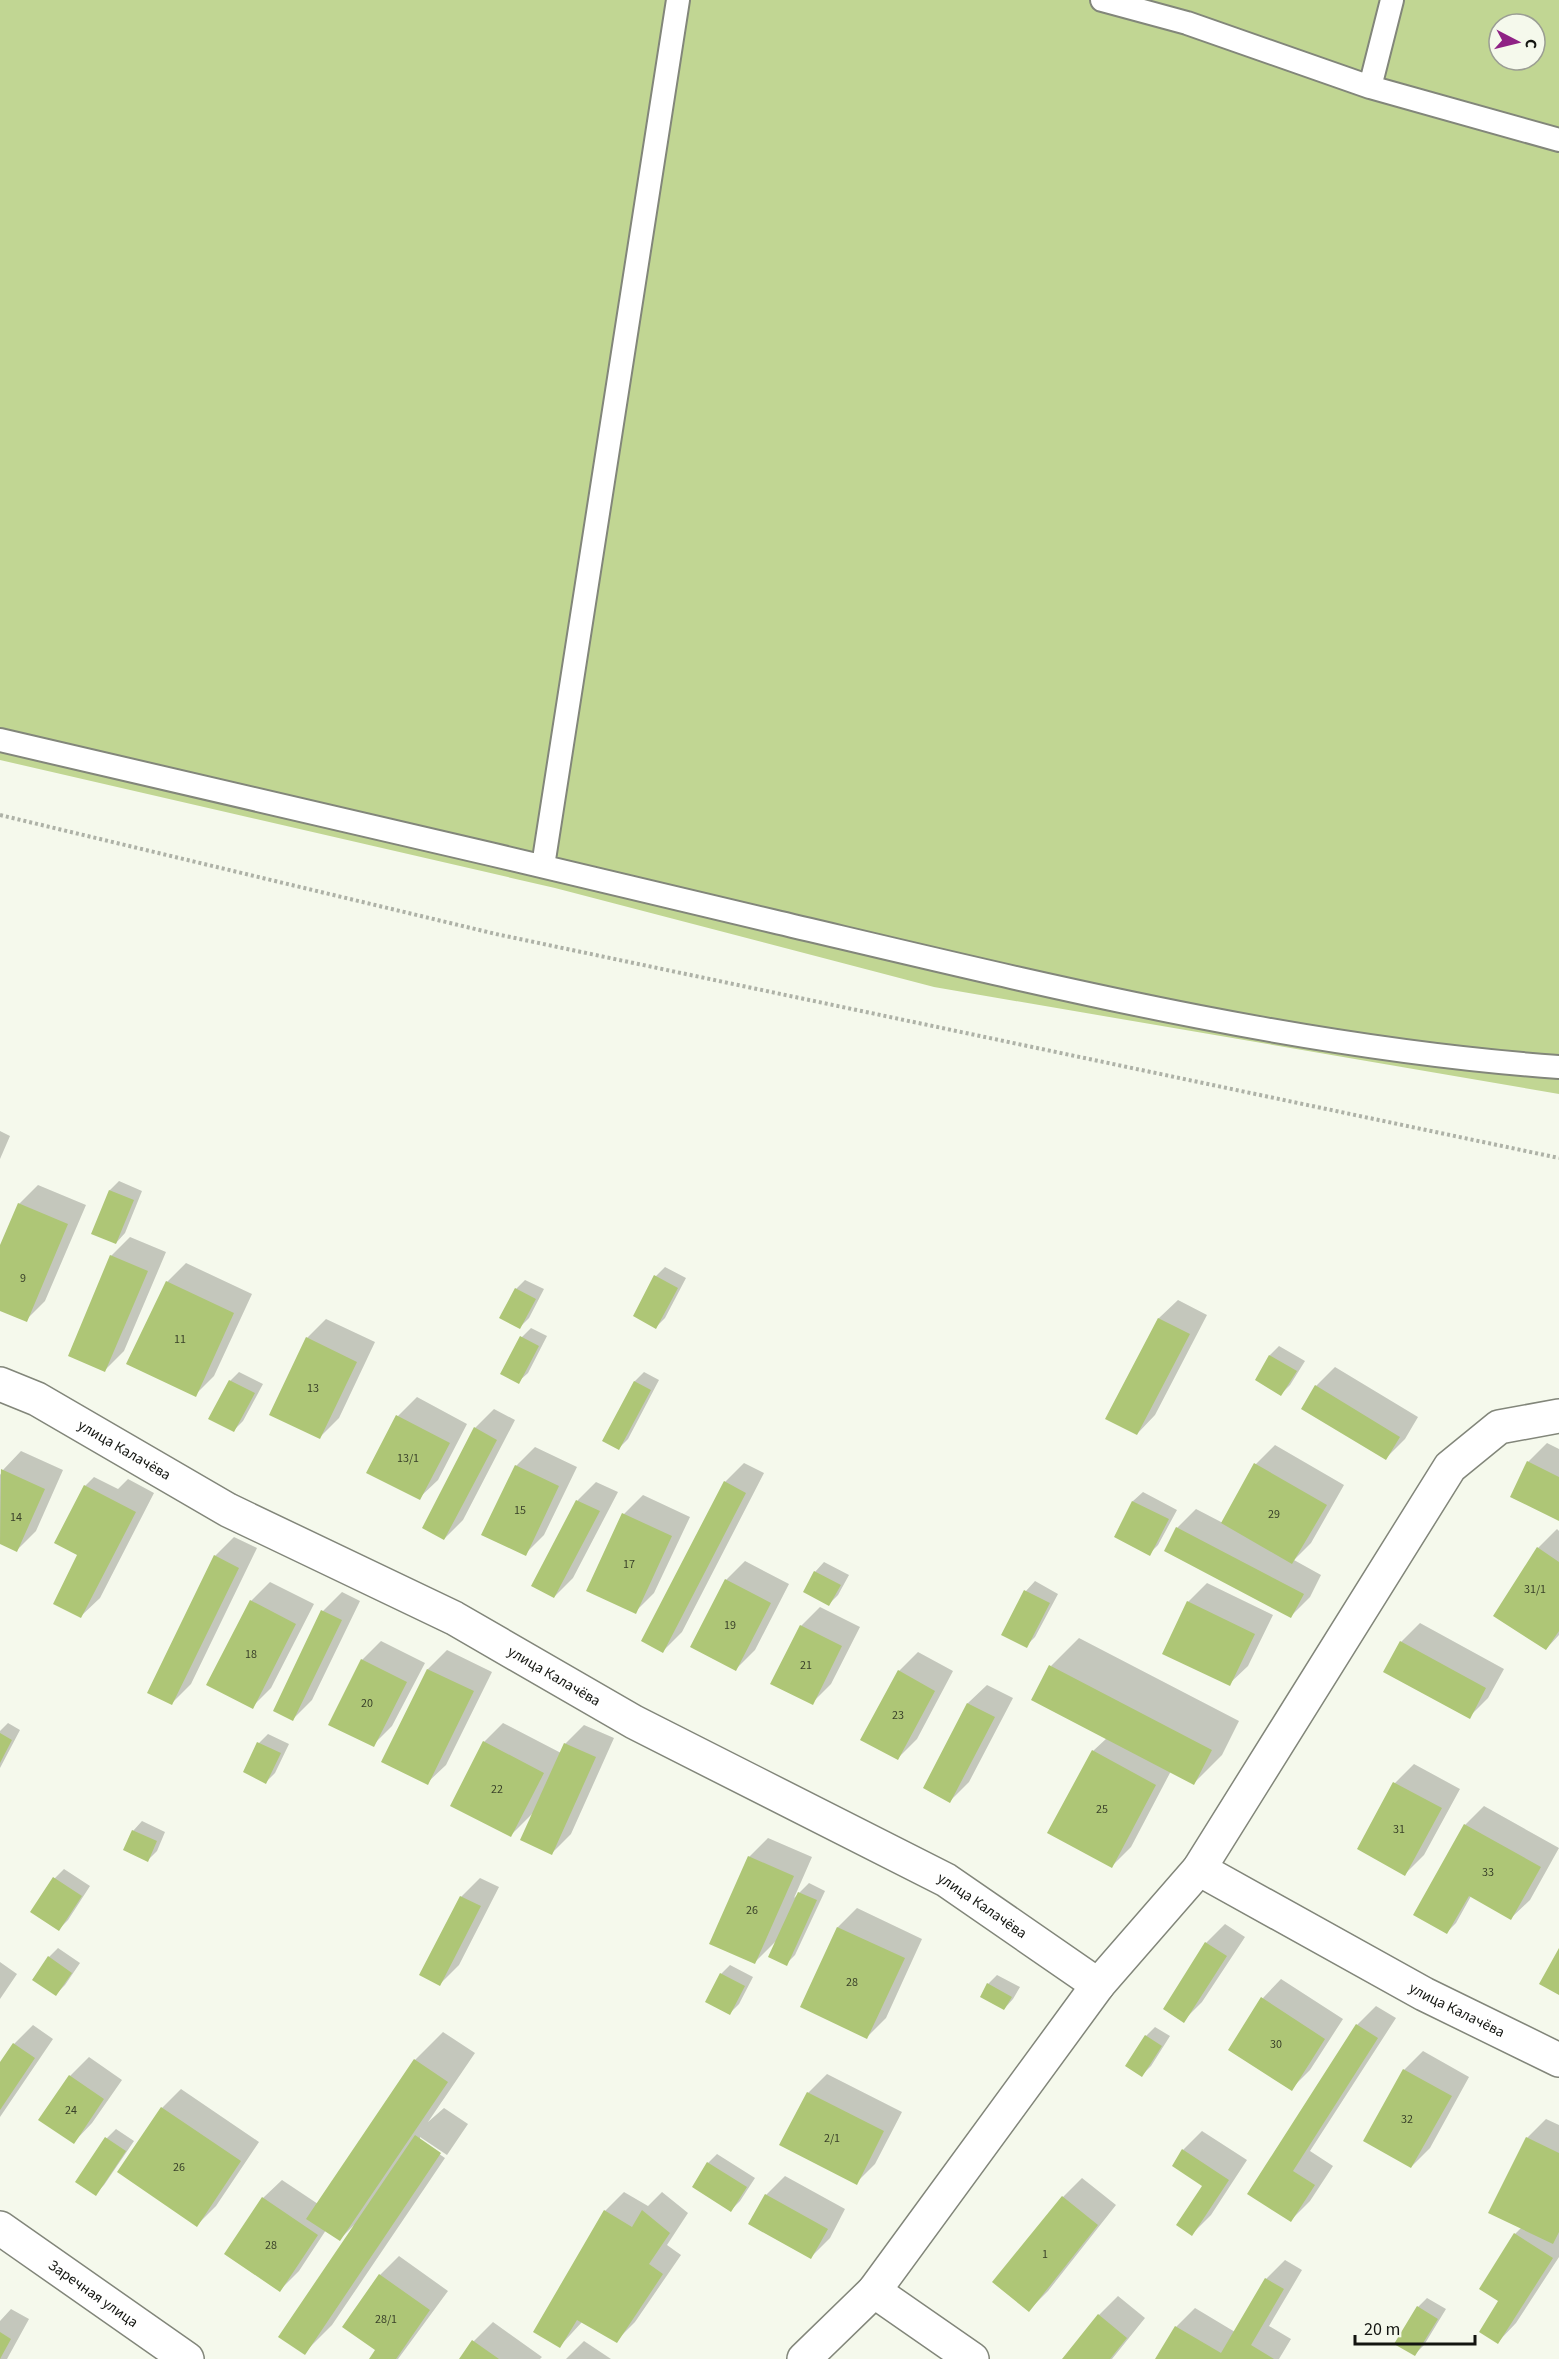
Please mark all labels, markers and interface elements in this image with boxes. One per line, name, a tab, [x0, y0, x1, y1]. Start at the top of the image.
north arrow	[1487, 12, 1547, 72]
text: С	[1519, 38, 1542, 50]
house number: 9	[20, 1270, 26, 1287]
house number: 11	[174, 1331, 186, 1348]
house number: 13	[307, 1380, 319, 1397]
street label: улица Калачёва	[74, 1415, 175, 1486]
house number: 13/1	[397, 1450, 419, 1467]
house number: 15	[514, 1502, 526, 1519]
house number: 29	[1268, 1506, 1280, 1523]
house number: 14	[10, 1509, 22, 1526]
house number: 17	[623, 1556, 635, 1573]
house number: 31/1	[1524, 1581, 1546, 1598]
house number: 19	[724, 1617, 736, 1634]
street label: улица Калачёва	[503, 1641, 604, 1712]
house number: 18	[245, 1646, 257, 1663]
house number: 21	[800, 1657, 812, 1674]
house number: 20	[361, 1695, 373, 1712]
house number: 23	[892, 1707, 904, 1724]
house number: 22	[491, 1781, 503, 1798]
house number: 25	[1096, 1801, 1108, 1818]
house number: 31	[1393, 1821, 1405, 1838]
house number: 33	[1482, 1864, 1494, 1881]
street label: улица Калачёва	[934, 1867, 1031, 1944]
house number: 26	[746, 1902, 758, 1919]
house number: 28	[846, 1974, 858, 1991]
street label: улица Калачёва	[1405, 1978, 1508, 2043]
house number: 30	[1270, 2036, 1282, 2053]
house number: 24	[65, 2102, 77, 2119]
house number: 32	[1401, 2111, 1413, 2128]
house number: 2/1	[824, 2130, 840, 2147]
house number: 26	[173, 2159, 185, 2176]
house number: 28	[265, 2237, 277, 2254]
house number: 1	[1042, 2246, 1048, 2263]
street label: Заречная улица	[44, 2255, 142, 2333]
scale bar	[1355, 2308, 1475, 2346]
house number: 28/1	[375, 2311, 397, 2328]
text: 20 m	[1364, 2317, 1400, 2342]

